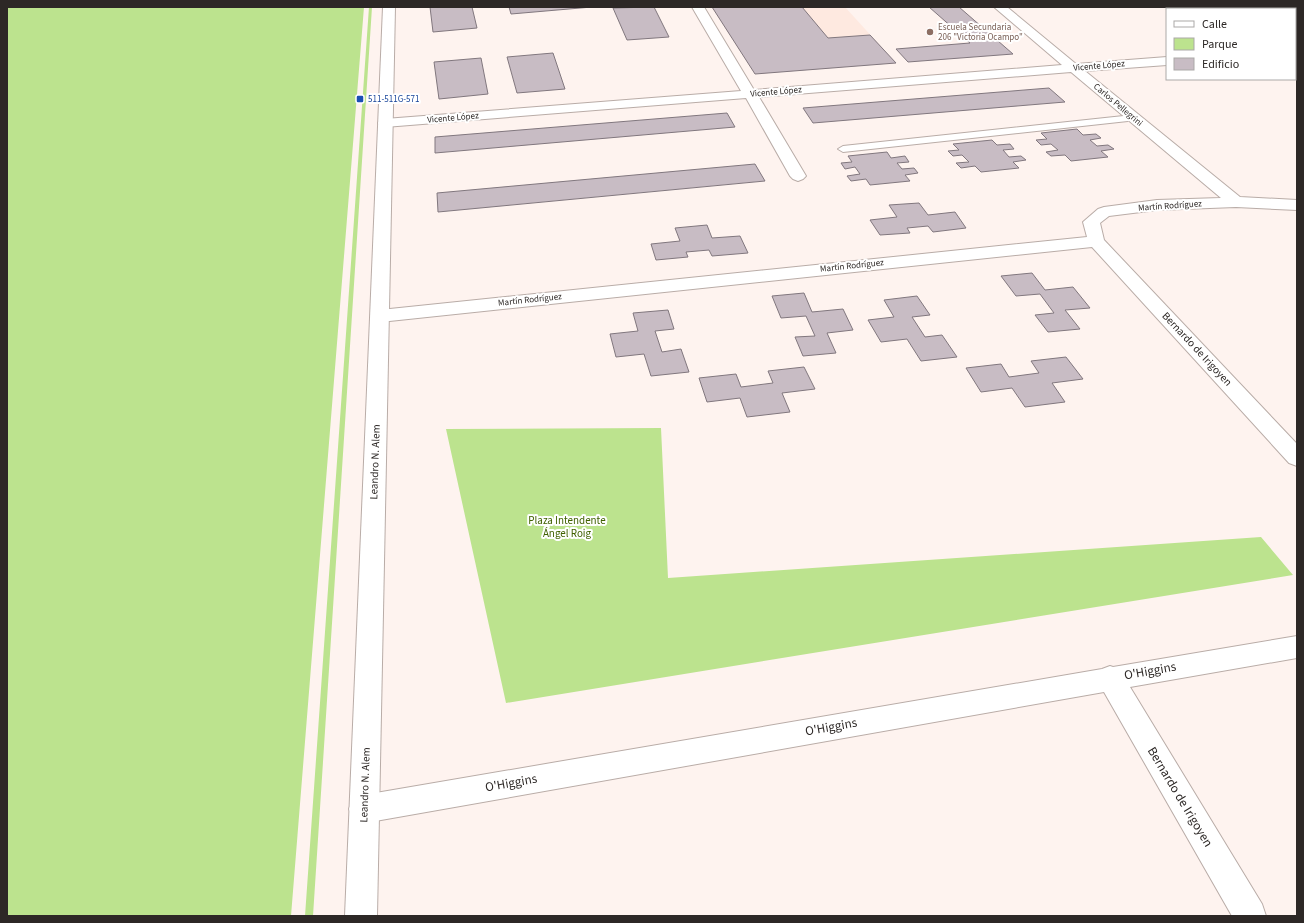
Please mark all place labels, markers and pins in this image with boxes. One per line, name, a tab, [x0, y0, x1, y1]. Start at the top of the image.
place label: Escuela Secundaria 206 "Victoria Ocampo"	[938, 21, 1023, 44]
marker: Escuela Secundaria 206 "Victoria Ocampo"	[925, 27, 935, 37]
place label: 511-511G-571	[368, 93, 419, 106]
marker: 511-511G-571	[355, 94, 365, 104]

